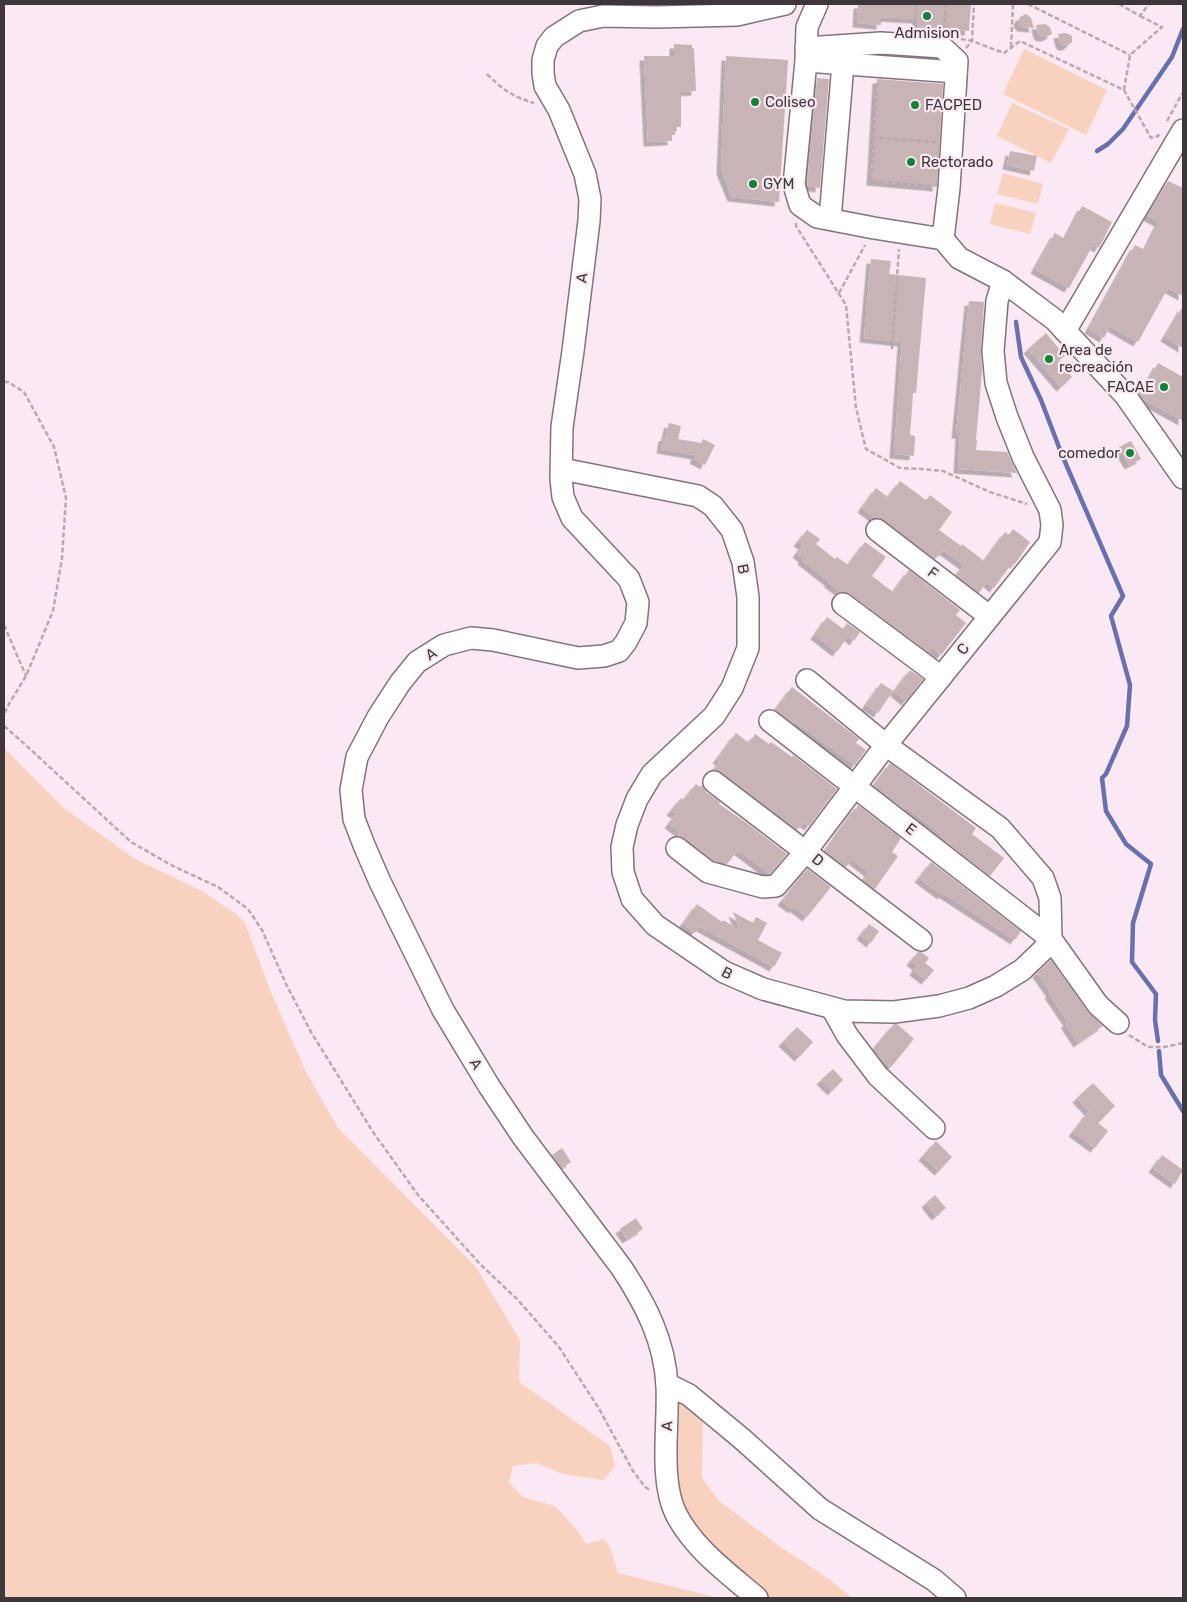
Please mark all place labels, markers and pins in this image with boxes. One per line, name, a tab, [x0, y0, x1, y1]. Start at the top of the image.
marker: Admision	[921, 10, 933, 22]
place label: Admision	[895, 24, 959, 42]
place label: Coliseo	[765, 93, 816, 111]
marker: Coliseo	[749, 96, 761, 108]
place label: FACPED	[925, 96, 982, 114]
marker: FACPED	[909, 99, 921, 111]
place label: Rectorado	[921, 153, 993, 171]
marker: Rectorado	[905, 156, 917, 168]
place label: GYM	[763, 175, 794, 193]
marker: GYM	[747, 178, 759, 190]
place label: Area de recreación	[1059, 341, 1133, 376]
marker: Area de recreación	[1043, 353, 1055, 365]
place label: FACAE	[1107, 378, 1154, 396]
marker: FACAE	[1158, 381, 1170, 393]
place label: comedor	[1058, 444, 1120, 462]
marker: comedor	[1124, 447, 1136, 459]

